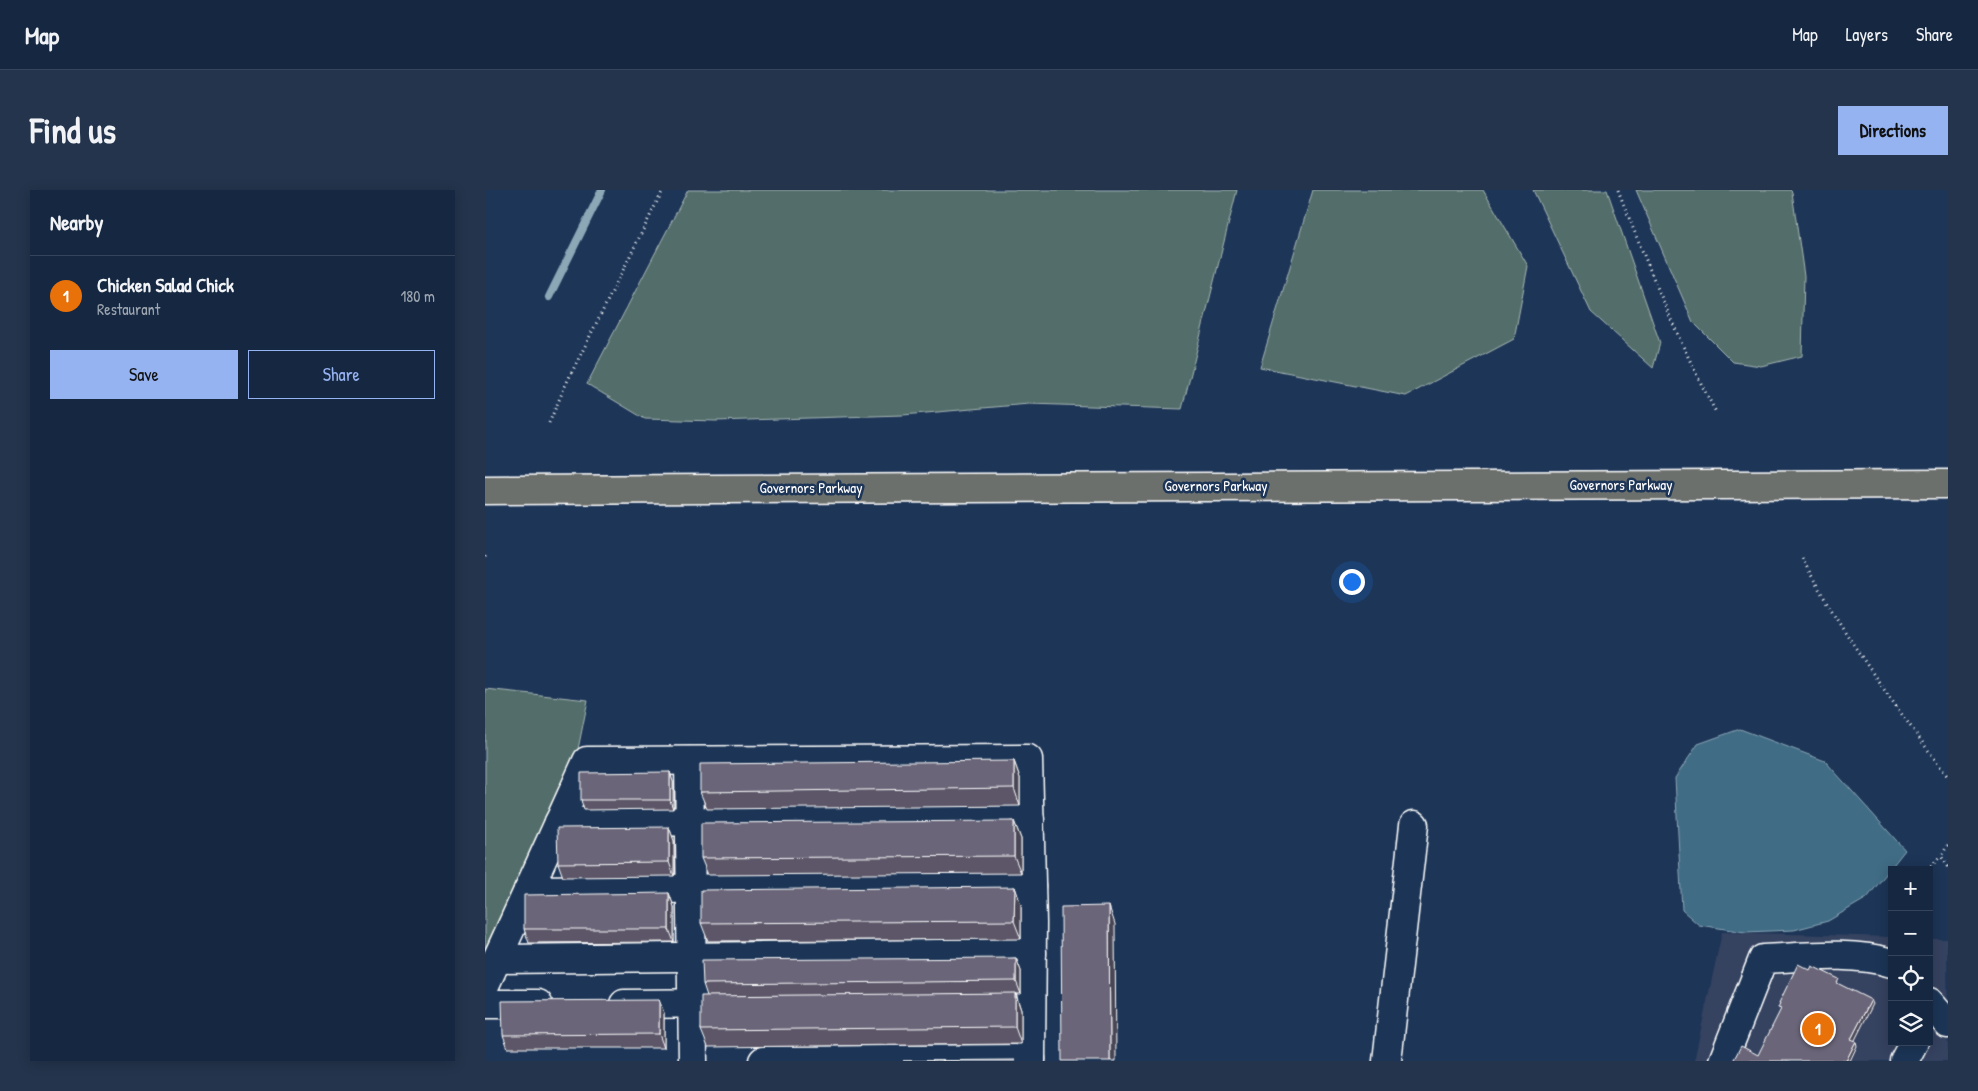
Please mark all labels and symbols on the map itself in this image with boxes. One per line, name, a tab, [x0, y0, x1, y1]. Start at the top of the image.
street label: Governors Parkway	[1569, 474, 1673, 495]
street label: Governors Parkway	[1164, 475, 1268, 496]
street label: Governors Parkway	[759, 477, 863, 498]
your location	[1339, 569, 1365, 595]
pin: 1	[1802, 1010, 1834, 1048]

